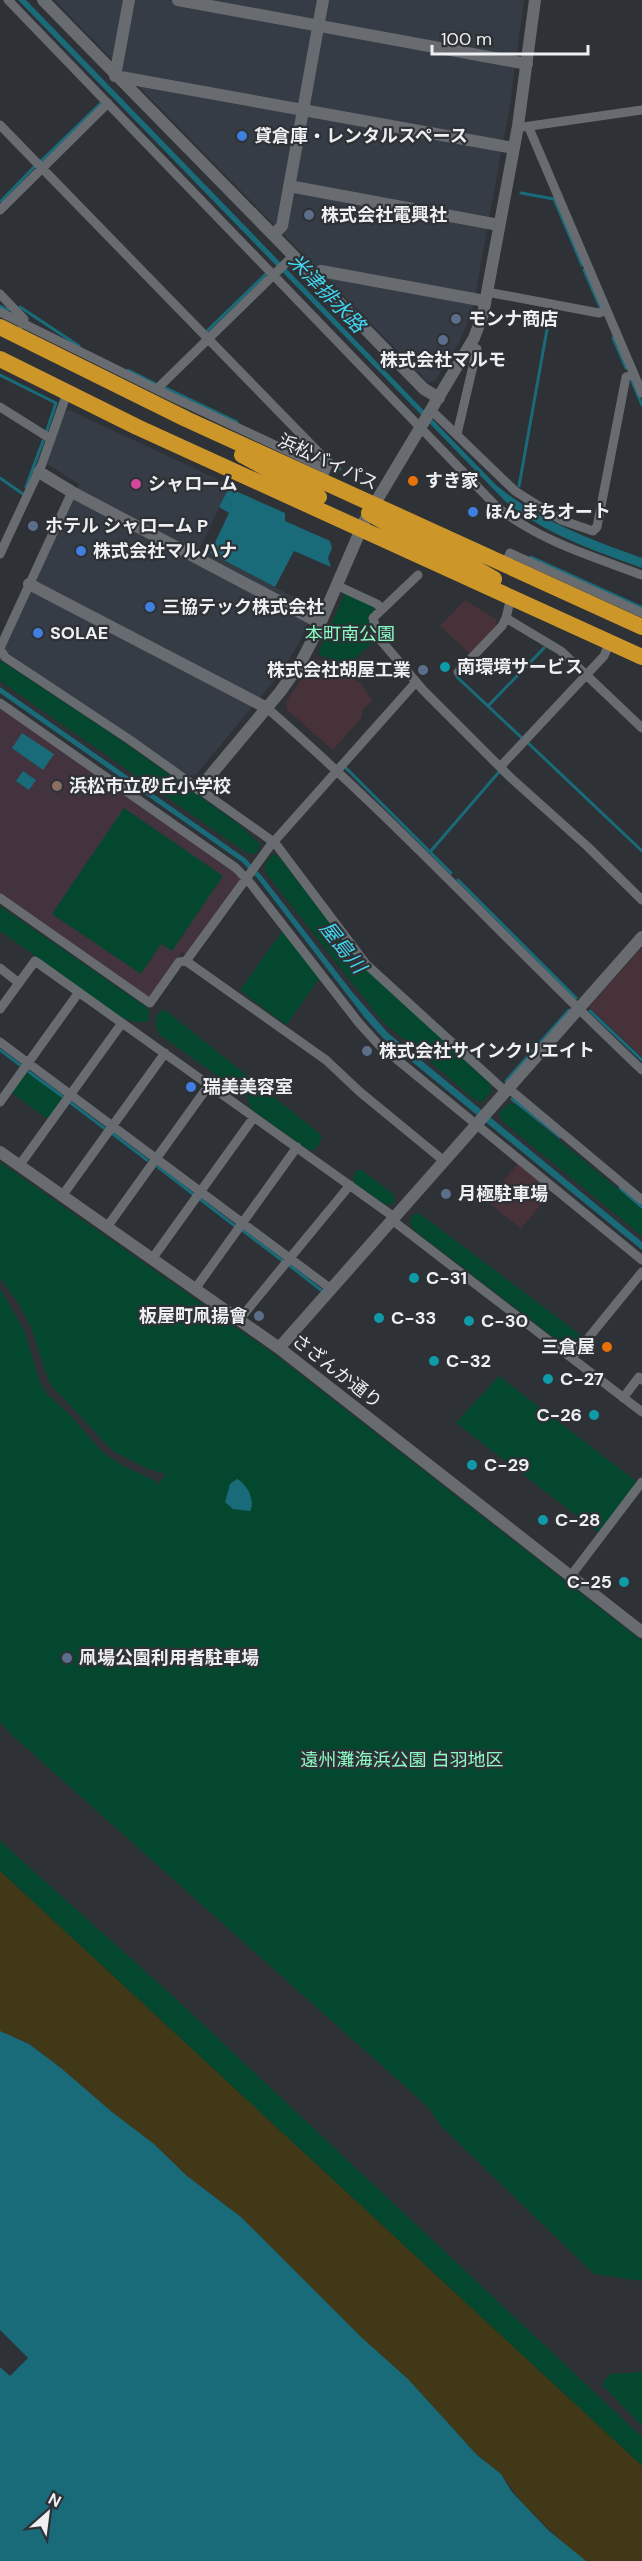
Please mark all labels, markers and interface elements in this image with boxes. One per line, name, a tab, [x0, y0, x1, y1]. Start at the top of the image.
scale bar	[432, 18, 588, 56]
text: 100 m	[441, 27, 492, 51]
place label: 貸倉庫・レンタルスペース	[254, 124, 468, 148]
marker: 貸倉庫・レンタルスペース	[235, 129, 249, 143]
place label: 株式会社電興社	[321, 203, 447, 227]
marker: 株式会社電興社	[302, 208, 316, 222]
water label: 米津排水路	[283, 248, 372, 339]
place label: モンナ商店	[468, 307, 558, 331]
marker: モンナ商店	[449, 312, 463, 326]
marker: 株式会社マルモ	[436, 333, 450, 347]
place label: 株式会社マルモ	[380, 348, 506, 372]
street label: 浜松バイパス	[274, 428, 382, 496]
place label: すき家	[425, 469, 479, 493]
place label: シャローム	[148, 472, 237, 496]
marker: すき家	[406, 474, 420, 488]
marker: シャローム	[129, 477, 143, 491]
place label: ほんまちオート	[485, 500, 611, 524]
marker: ほんまちオート	[466, 505, 480, 519]
place label: ホテル シャローム P	[45, 514, 208, 538]
marker: ホテル シャローム P	[26, 519, 40, 533]
place label: 株式会社マルハナ	[93, 539, 237, 563]
marker: 株式会社マルハナ	[74, 544, 88, 558]
place label: 三協テック株式会社	[162, 595, 324, 619]
marker: 三協テック株式会社	[143, 600, 157, 614]
place label: SOLAE	[50, 621, 108, 645]
park label: 本町南公園	[305, 622, 395, 646]
marker: SOLAE	[31, 626, 45, 640]
place label: 南環境サービス	[457, 655, 583, 679]
place label: 株式会社胡屋工業	[267, 658, 411, 682]
marker: 南環境サービス	[438, 660, 452, 674]
marker: 株式会社胡屋工業	[416, 663, 430, 677]
place label: 浜松市立砂丘小学校	[69, 774, 231, 798]
marker: 浜松市立砂丘小学校	[50, 779, 64, 793]
water label: 屋島川	[314, 916, 373, 980]
place label: 株式会社サインクリエイト	[379, 1039, 595, 1063]
marker: 株式会社サインクリエイト	[360, 1044, 374, 1058]
place label: 瑞美美容室	[203, 1075, 293, 1099]
marker: 瑞美美容室	[184, 1080, 198, 1094]
place label: 月極駐車場	[458, 1182, 548, 1206]
marker: 月極駐車場	[439, 1187, 453, 1201]
place label: C-31	[426, 1266, 467, 1290]
marker: C-31	[407, 1271, 421, 1285]
place label: 板屋町凧揚會	[139, 1304, 247, 1328]
place label: C-33	[391, 1306, 436, 1330]
marker: 板屋町凧揚會	[252, 1309, 266, 1323]
place label: C-30	[481, 1309, 528, 1333]
marker: C-33	[372, 1311, 386, 1325]
marker: C-30	[462, 1314, 476, 1328]
street label: さざんか通り	[287, 1328, 387, 1414]
place label: 三倉屋	[541, 1335, 595, 1359]
marker: 三倉屋	[600, 1340, 614, 1354]
place label: C-32	[446, 1349, 491, 1373]
marker: C-32	[427, 1354, 441, 1368]
place label: C-27	[560, 1367, 604, 1391]
marker: C-27	[541, 1372, 555, 1386]
place label: C-26	[537, 1403, 582, 1427]
marker: C-26	[587, 1408, 601, 1422]
place label: C-29	[484, 1453, 529, 1477]
marker: C-29	[465, 1458, 479, 1472]
place label: C-28	[555, 1508, 600, 1532]
marker: C-28	[536, 1513, 550, 1527]
place label: C-25	[567, 1570, 612, 1594]
marker: C-25	[617, 1575, 631, 1589]
place label: 凧場公園利用者駐車場	[79, 1646, 259, 1670]
marker: 凧場公園利用者駐車場	[60, 1651, 74, 1665]
park label: 遠州灘海浜公園 白羽地区	[301, 1748, 503, 1772]
north arrow	[18, 2483, 78, 2543]
text: N	[45, 2488, 65, 2512]

